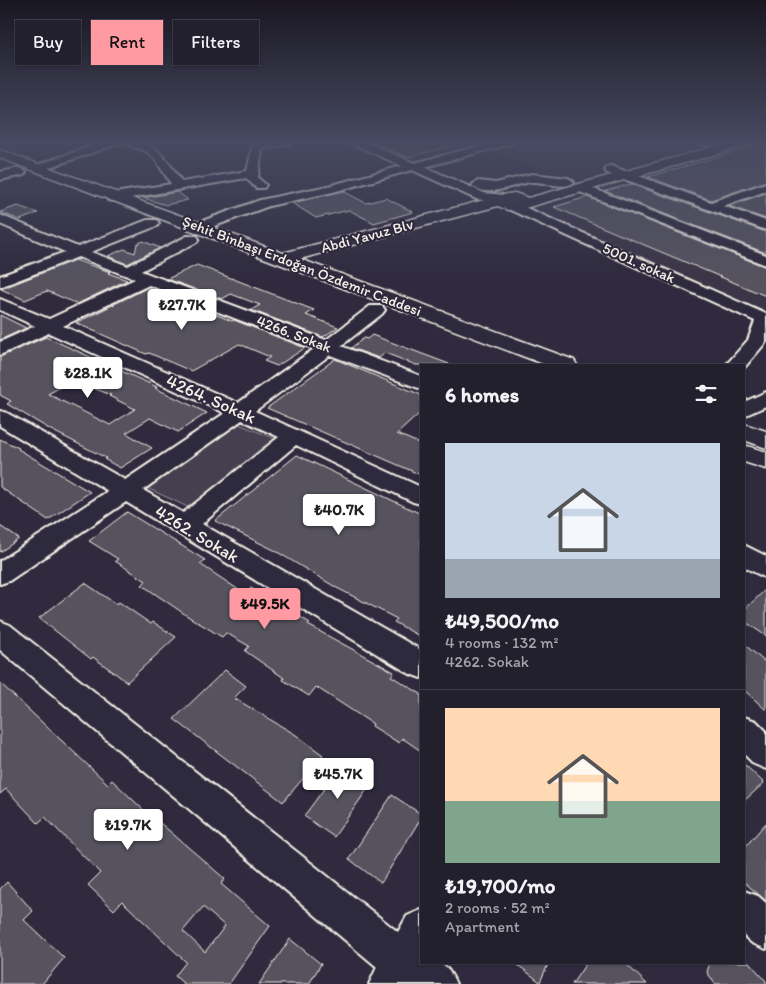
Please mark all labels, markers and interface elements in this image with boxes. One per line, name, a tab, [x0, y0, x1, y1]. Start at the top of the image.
chip: Buy	[15, 20, 81, 65]
chip: Rent	[91, 20, 163, 65]
chip: Filters	[173, 20, 259, 65]
street label: Şehit Binbaşı Erdoğan Özdemir Caddesi	[180, 212, 424, 320]
street label: Abdi Yavuz Blv	[319, 215, 415, 257]
street label: 5001. sokak	[600, 239, 678, 287]
pin: ₺27.7K	[141, 288, 223, 331]
text: ₺27.7K	[158, 295, 206, 314]
street label: 4266. Sokak	[254, 311, 334, 357]
pin: ₺28.1K	[47, 356, 129, 399]
text: ₺28.1K	[64, 363, 112, 382]
street label: 4264. Sokak	[163, 369, 259, 429]
icon: filters	[692, 380, 720, 408]
text: 6 homes	[445, 382, 519, 407]
icon: home	[538, 475, 628, 565]
pin: ₺40.7K	[298, 494, 380, 536]
street label: 4262. Sokak	[151, 500, 243, 568]
text: ₺40.7K	[314, 500, 364, 519]
pin: ₺49.5K	[224, 588, 306, 630]
text: ₺49.5K	[240, 594, 290, 613]
text: ₺49,500/mo	[445, 608, 559, 633]
text: 4 rooms · 132 m²	[445, 633, 559, 652]
text: 4262. Sokak	[445, 652, 529, 671]
icon: home	[538, 741, 628, 831]
pin: ₺45.7K	[297, 758, 379, 800]
text: ₺45.7K	[314, 764, 362, 783]
pin: ₺19.7K	[87, 808, 169, 851]
text: ₺19.7K	[105, 815, 151, 834]
text: ₺19,700/mo	[445, 873, 555, 898]
text: 2 rooms · 52 m²	[445, 898, 550, 917]
text: Apartment	[445, 917, 520, 936]

